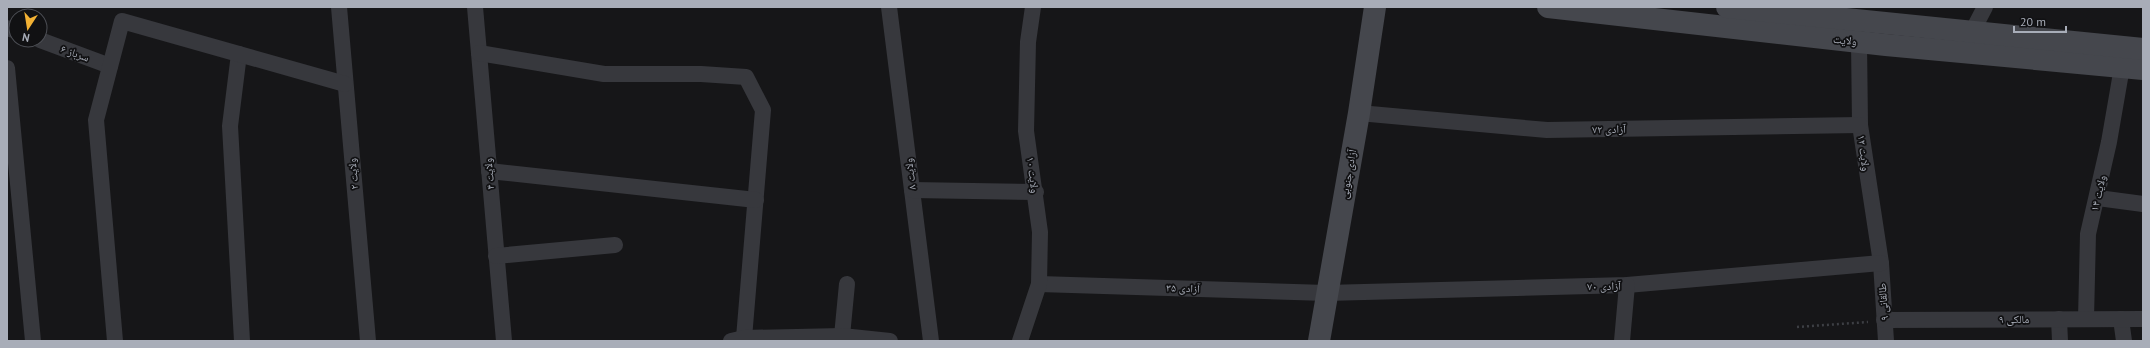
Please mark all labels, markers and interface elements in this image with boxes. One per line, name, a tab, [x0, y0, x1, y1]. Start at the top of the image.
north arrow	[8, 8, 48, 48]
scale bar	[2014, 8, 2066, 34]
text: 20 m	[2020, 14, 2046, 29]
text: N	[21, 30, 31, 45]
street label: ولایت	[1833, 32, 1857, 48]
street label: سرباز ۶	[59, 41, 91, 65]
street label: آزادی ۷۲	[1592, 122, 1626, 136]
street label: ولایت ۱۲	[1855, 134, 1873, 172]
street label: آزادی جنوبی	[1337, 148, 1359, 200]
street label: ولایت ۱۰	[1024, 156, 1042, 194]
street label: ولایت ۲	[345, 158, 361, 190]
street label: ولایت ۴	[481, 158, 497, 190]
street label: ولایت ۸	[901, 158, 919, 190]
street label: ولایت ۱۴	[2087, 174, 2109, 212]
street label: آزادی ۷۰	[1587, 279, 1621, 293]
street label: آزادی ۳۵	[1166, 280, 1200, 296]
street label: طالقانی ۹	[1875, 283, 1891, 321]
street label: مالکی ۹	[1999, 312, 2029, 326]

